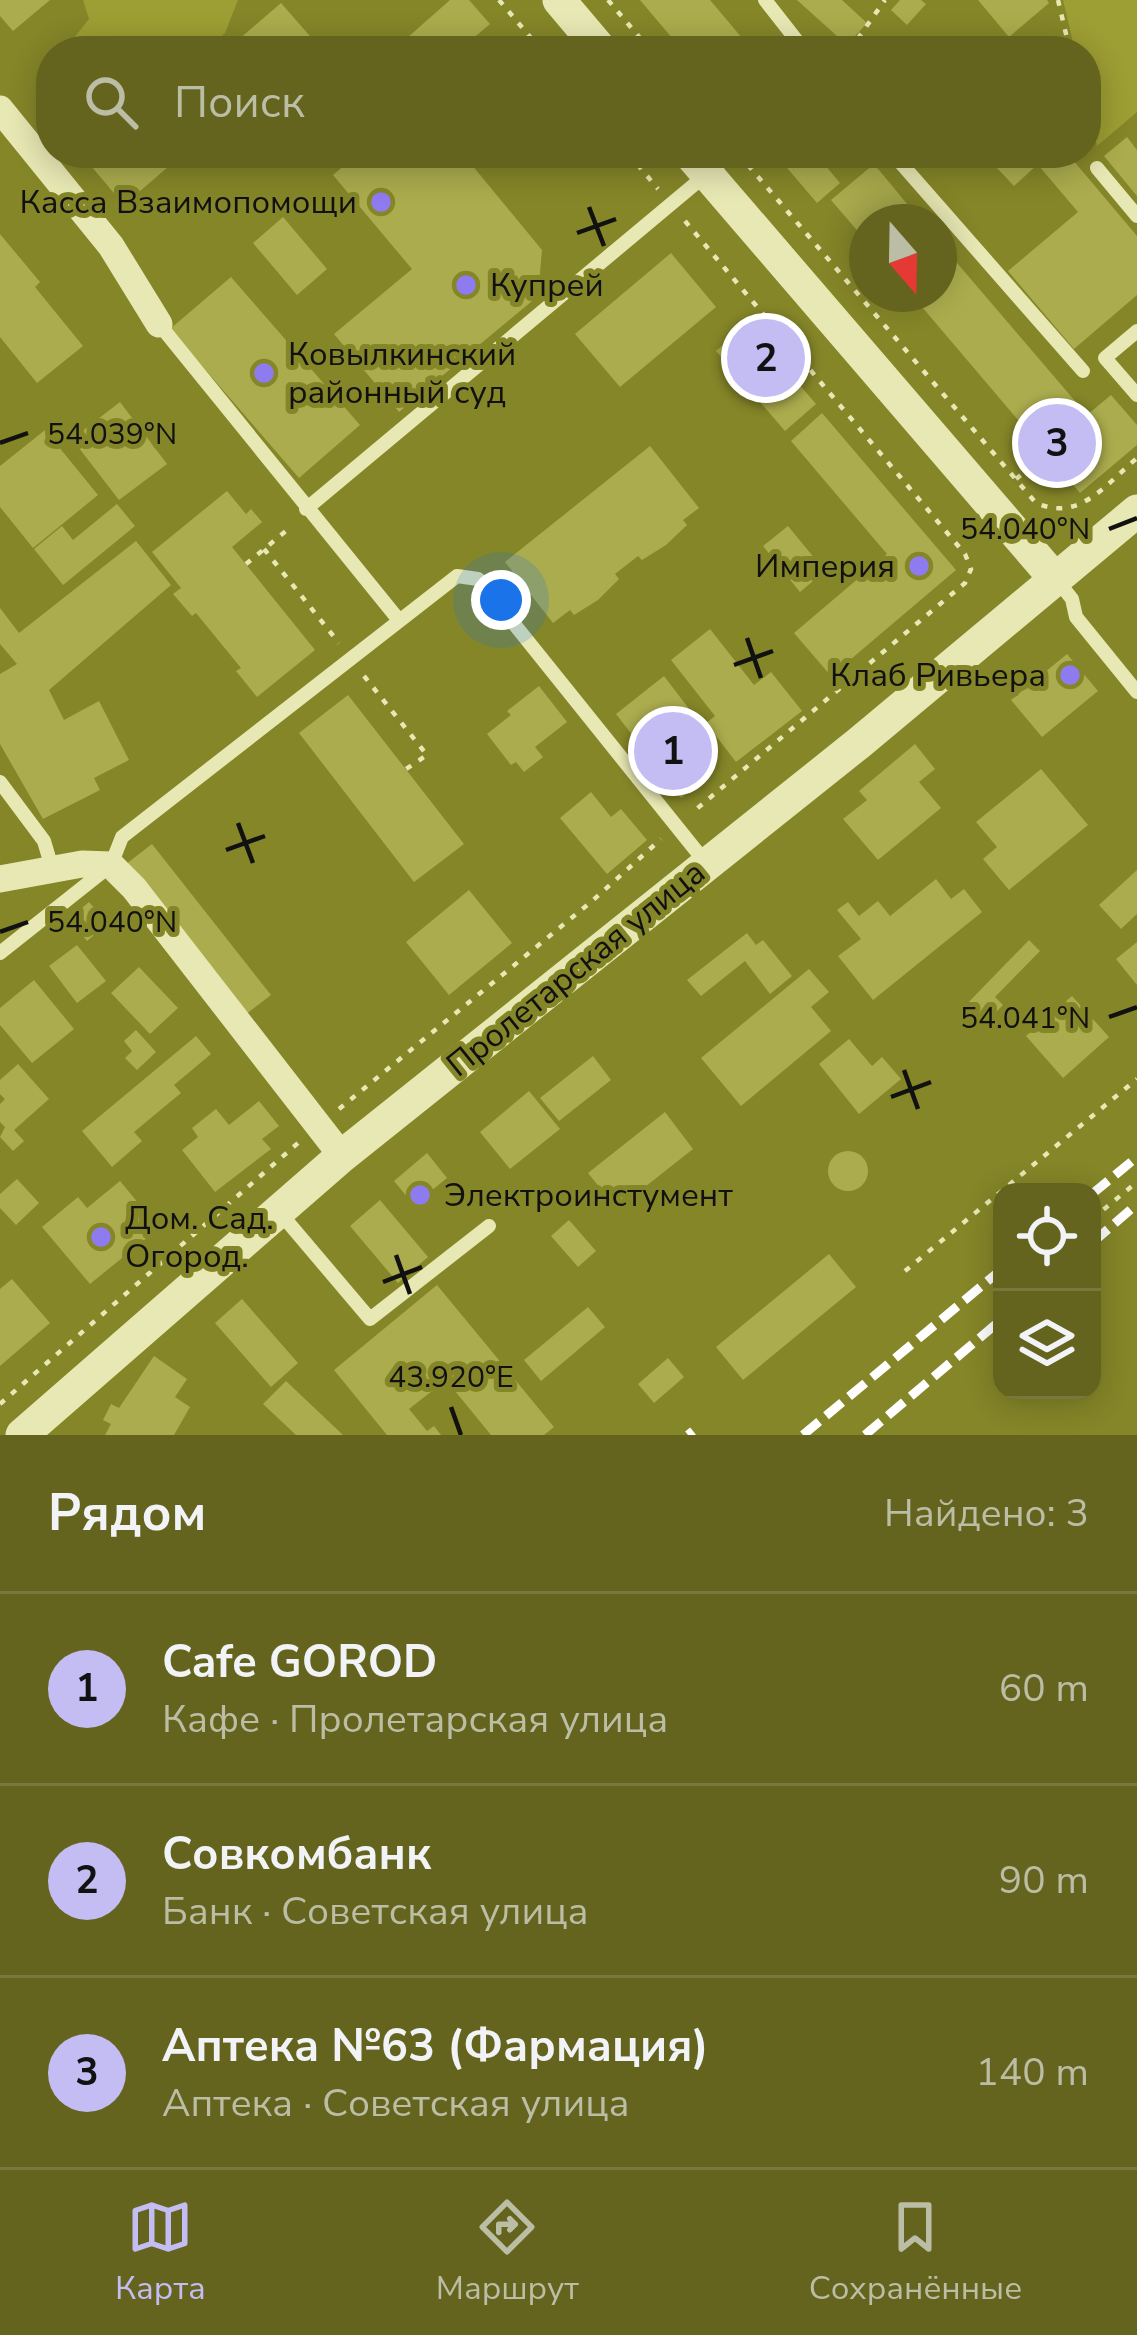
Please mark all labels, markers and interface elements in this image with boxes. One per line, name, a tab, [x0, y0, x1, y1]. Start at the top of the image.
search box	[36, 36, 1101, 168]
icon: search	[78, 69, 144, 135]
text: Поиск	[174, 72, 305, 133]
place label: Касса Взаимопомощи	[20, 180, 357, 225]
marker: Касса Взаимопомощи	[368, 189, 394, 215]
north arrow	[849, 204, 957, 312]
place label: Купрей	[490, 263, 604, 308]
marker: Купрей	[453, 272, 479, 298]
pin: 2	[727, 313, 805, 403]
place label: Ковылкинский районный суд	[288, 332, 516, 415]
marker: Ковылкинский районный суд	[251, 360, 277, 386]
pin: 3	[1018, 398, 1096, 488]
text: 54.039°N	[47, 414, 177, 455]
text: 54.040°N	[960, 509, 1090, 550]
place label: Империя	[755, 544, 895, 589]
marker: Империя	[906, 553, 932, 579]
your location	[471, 570, 531, 630]
place label: Клаб Ривьера	[830, 653, 1046, 698]
marker: Клаб Ривьера	[1057, 662, 1083, 688]
pin: 1	[634, 706, 712, 796]
street label: Пролетарская улица	[437, 851, 715, 1087]
text: 54.040°N	[47, 902, 177, 943]
text: 54.041°N	[960, 998, 1090, 1039]
place label: Электроинстумент	[444, 1173, 733, 1218]
marker: Электроинстумент	[407, 1182, 433, 1208]
map controls	[993, 1183, 1101, 1399]
button: locate	[993, 1183, 1101, 1291]
place label: Дом. Сад. Огород.	[125, 1196, 274, 1279]
marker: Дом. Сад. Огород.	[88, 1224, 114, 1250]
button: layers	[993, 1291, 1101, 1399]
text: 43.920°E	[388, 1357, 514, 1398]
text: Рядом	[48, 1478, 206, 1548]
text: Найдено: 3	[884, 1487, 1089, 1540]
text: Cafe GOROD	[162, 1632, 437, 1693]
text: 1	[75, 1662, 99, 1715]
text: 60 m	[999, 1662, 1089, 1715]
text: Кафе · Пролетарская улица	[162, 1693, 668, 1746]
text: Совкомбанк	[162, 1824, 431, 1885]
text: 2	[75, 1854, 99, 1907]
text: 90 m	[999, 1854, 1089, 1907]
text: Банк · Советская улица	[162, 1885, 589, 1938]
text: Аптека №63 (Фармация)	[162, 2016, 709, 2077]
text: 3	[75, 2046, 99, 2099]
text: 140 m	[975, 2046, 1089, 2099]
text: Аптека · Советская улица	[162, 2077, 630, 2130]
tab: Карта	[115, 2194, 206, 2311]
tab: Маршрут	[436, 2194, 579, 2311]
tab: Сохранённые	[809, 2194, 1022, 2311]

